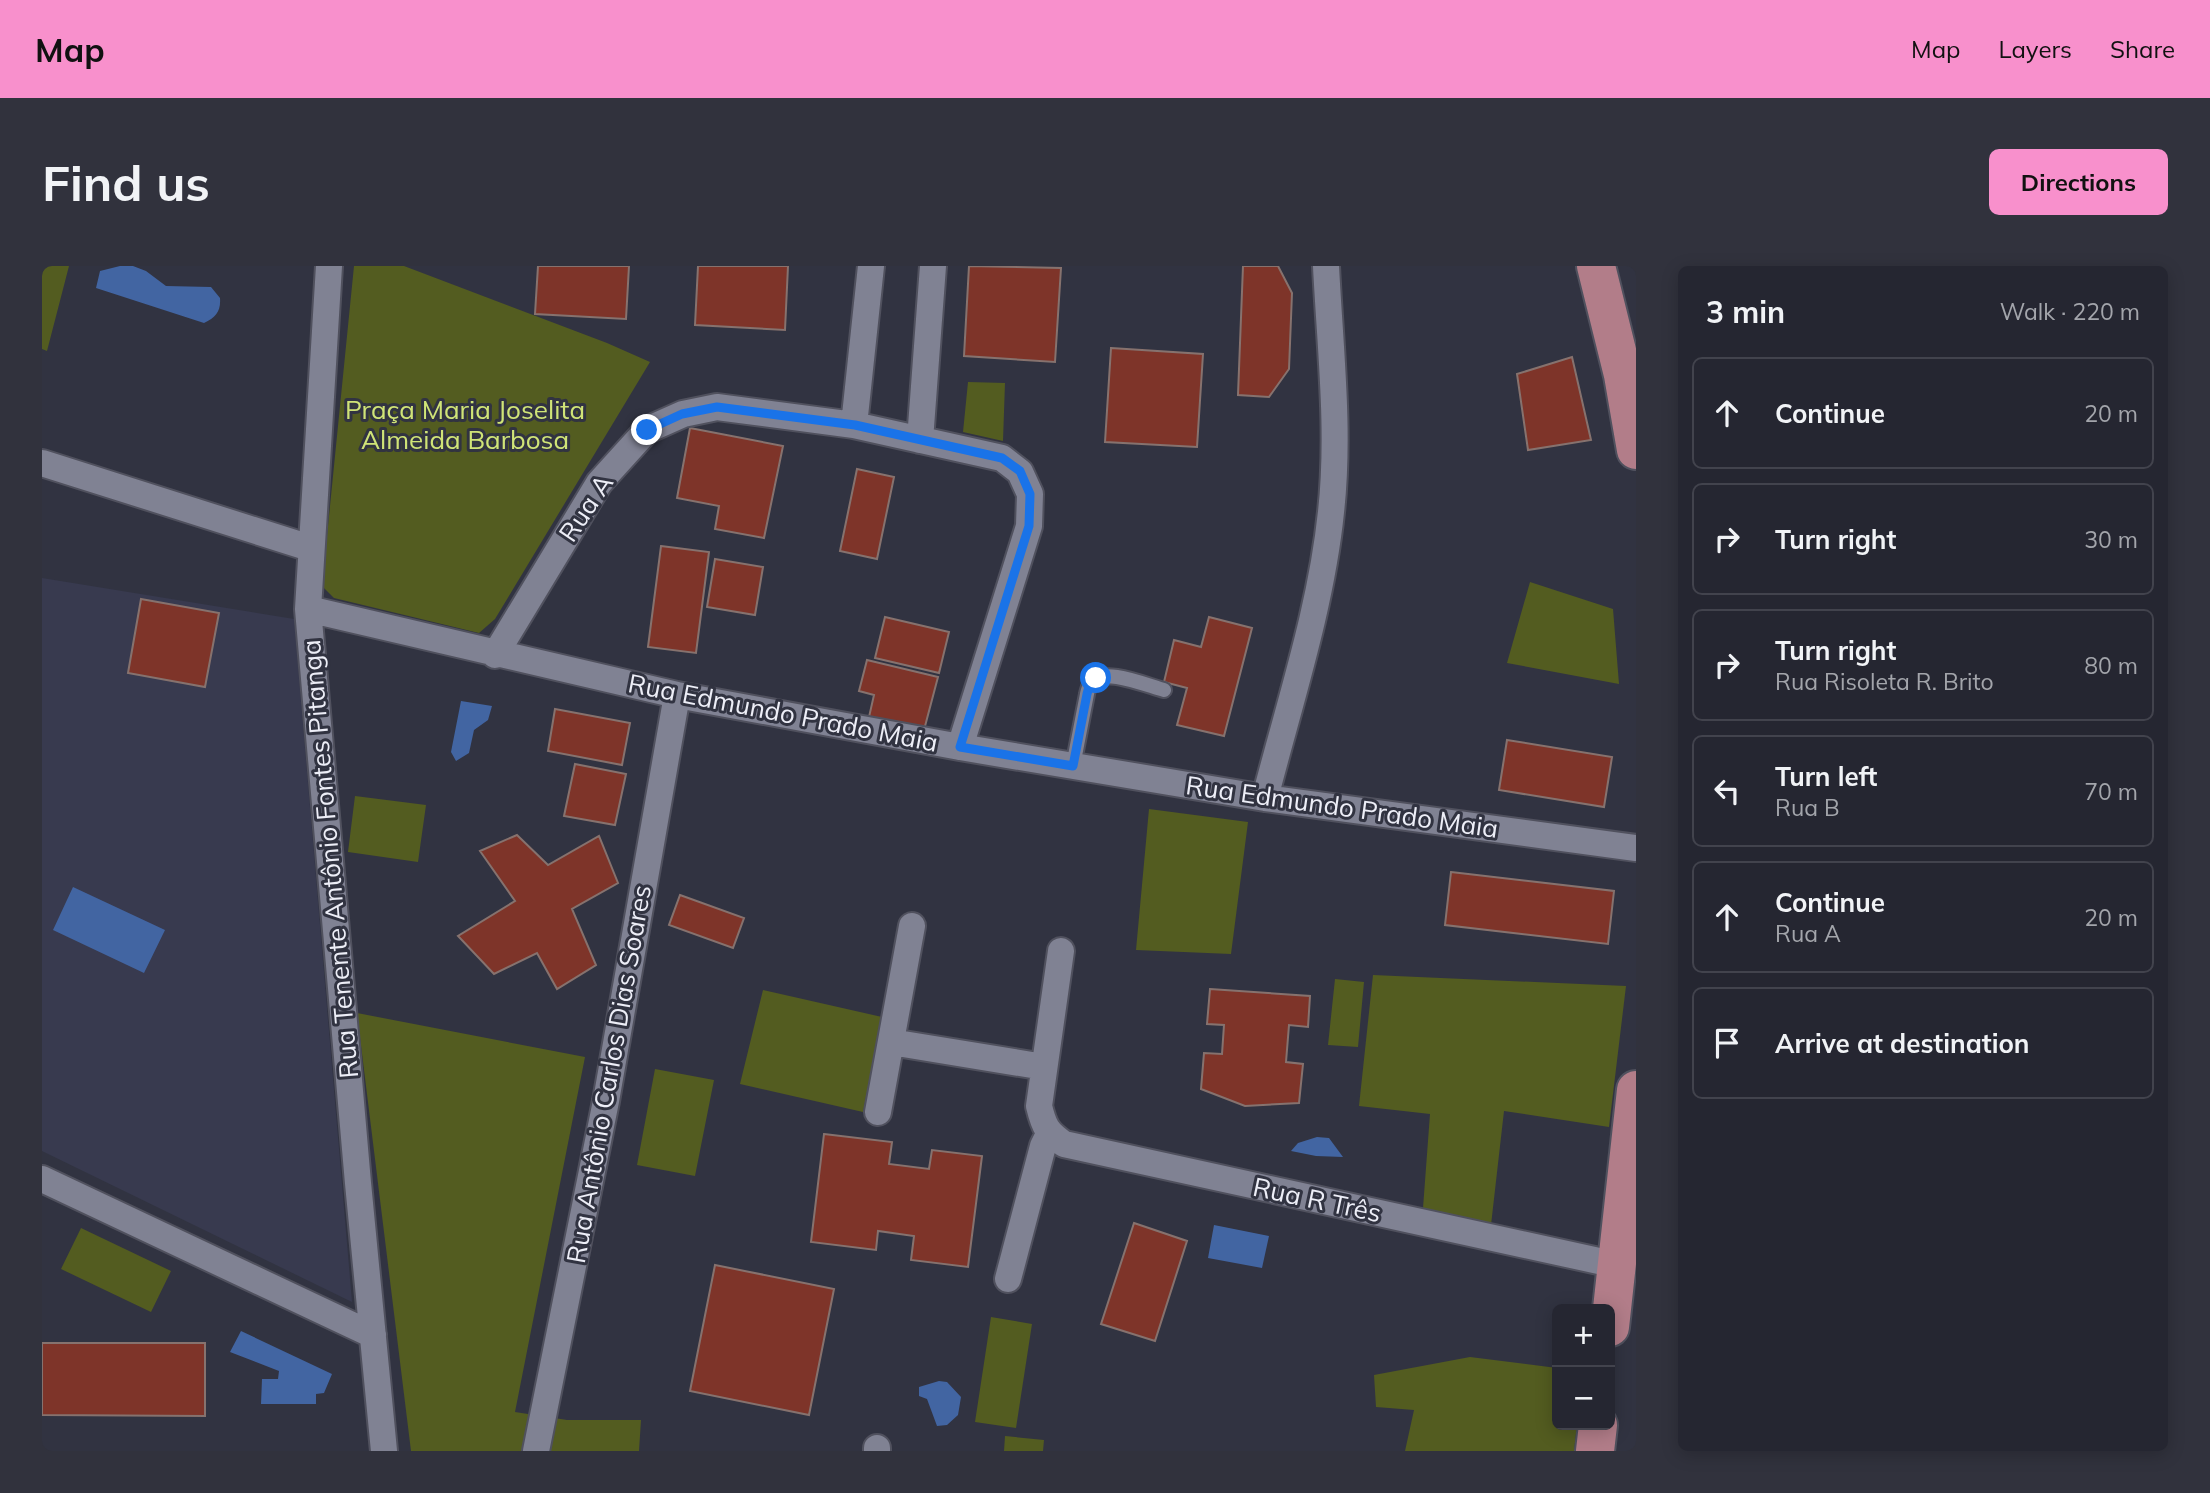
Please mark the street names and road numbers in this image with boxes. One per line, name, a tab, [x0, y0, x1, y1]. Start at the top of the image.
street label: Rua A	[551, 468, 620, 548]
street label: Rua Tenente Antônio Fontes Pitanga	[294, 638, 365, 1080]
street label: Rua Edmundo Prado Maia	[625, 666, 941, 759]
street label: Rua Edmundo Prado Maia	[1184, 768, 1500, 845]
street label: Rua Antônio Carlos Dias Soares	[559, 882, 658, 1266]
street label: Rua R Três	[1250, 1170, 1384, 1229]

